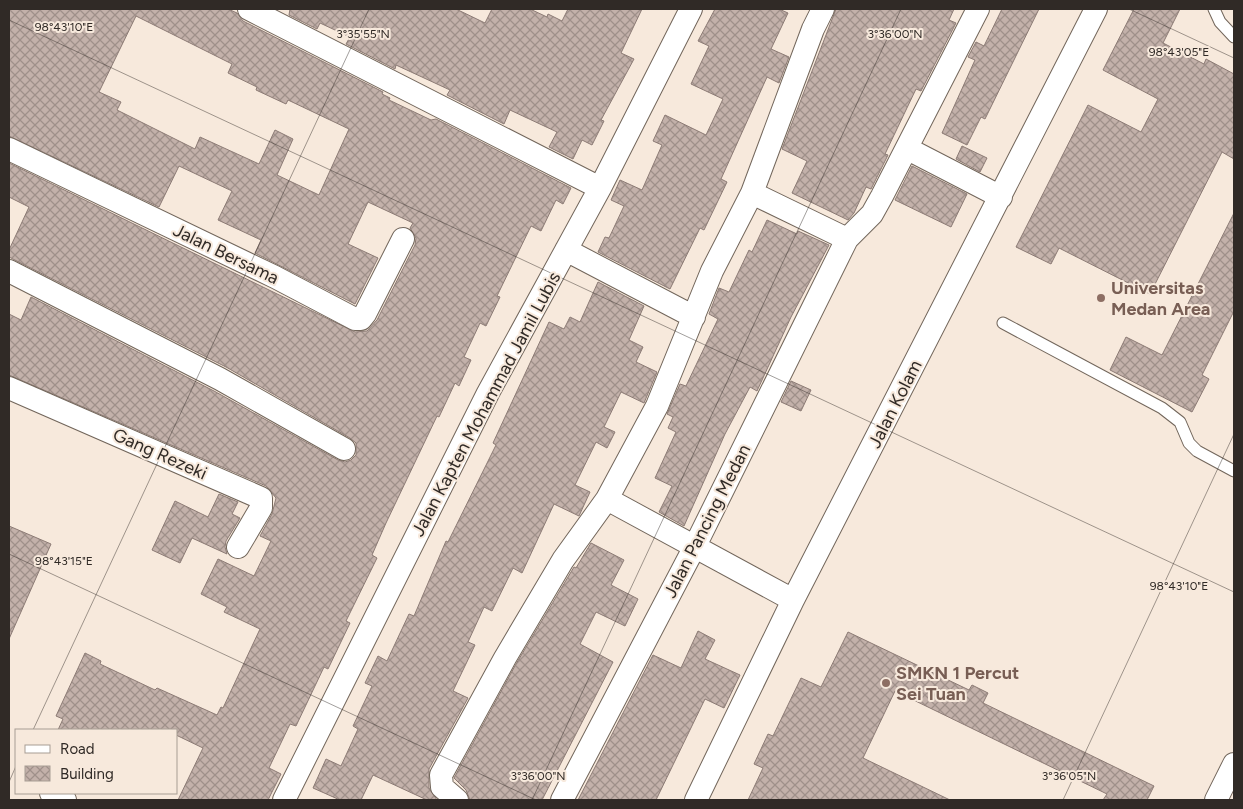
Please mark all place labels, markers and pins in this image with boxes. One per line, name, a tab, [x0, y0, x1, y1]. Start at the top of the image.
place label: Universitas Medan Area	[1111, 277, 1210, 320]
marker: Universitas Medan Area	[1095, 292, 1107, 304]
place label: SMKN 1 Percut Sei Tuan	[896, 662, 1019, 705]
marker: SMKN 1 Percut Sei Tuan	[880, 677, 892, 689]

